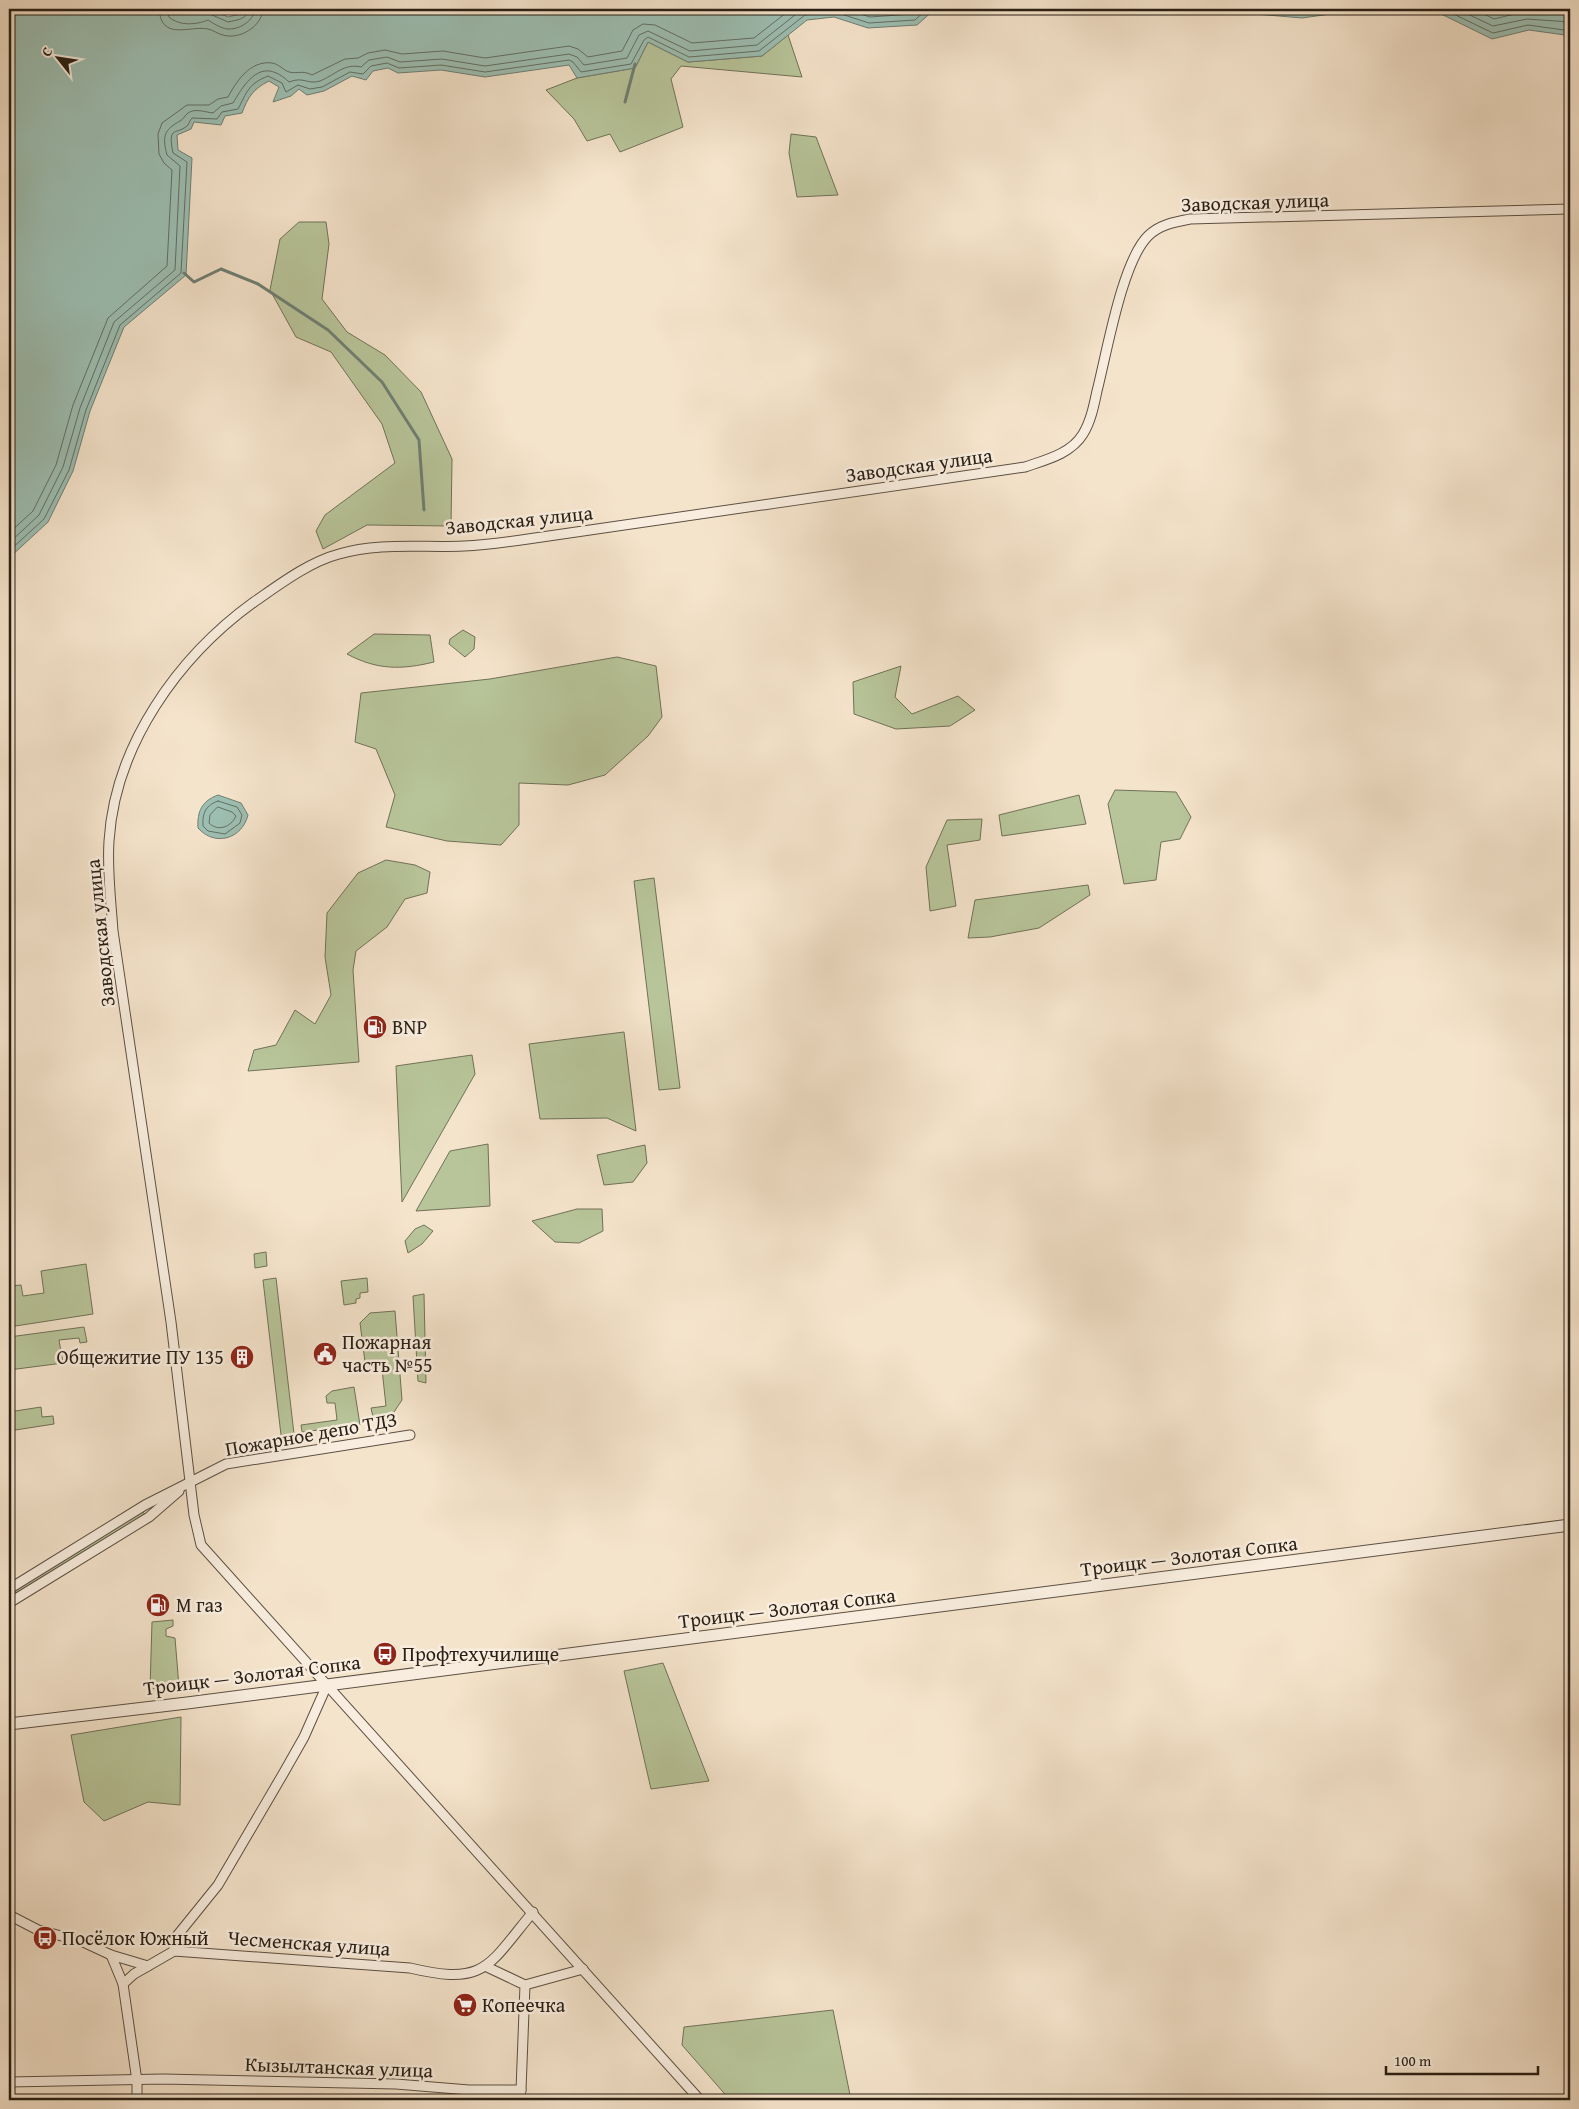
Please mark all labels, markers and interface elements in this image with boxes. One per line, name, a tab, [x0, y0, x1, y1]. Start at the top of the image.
north arrow	[32, 32, 82, 82]
text: С	[36, 43, 57, 60]
street label: Заводская улица	[1180, 184, 1330, 219]
street label: Заводская улица	[844, 440, 995, 489]
street label: Заводская улица	[444, 497, 595, 542]
street label: Заводская улица	[77, 857, 122, 1008]
place label: BNP	[392, 1012, 427, 1041]
fuel station icon: BNP	[362, 1014, 388, 1040]
place label: Пожарная часть №55	[342, 1327, 433, 1379]
public building icon: Пожарная часть №55	[312, 1341, 338, 1367]
place label: Общежитие ПУ 135	[57, 1342, 224, 1371]
building icon: Общежитие ПУ 135	[229, 1344, 255, 1370]
street label: Пожарное депо ТДЗ	[223, 1404, 399, 1463]
street label: Троицк — Золотая Сопка	[1079, 1528, 1299, 1583]
street label: Троицк — Золотая Сопка	[677, 1580, 897, 1635]
place label: М газ	[176, 1590, 223, 1619]
fuel station icon: М газ	[145, 1592, 171, 1618]
place label: Профтехучилище	[402, 1639, 559, 1668]
bus stop icon: Профтехучилище	[372, 1641, 398, 1667]
street label: Троицк — Золотая Сопка	[142, 1647, 362, 1702]
street label: Чесменская улица	[227, 1922, 392, 1963]
place label: Посёлок Южный	[62, 1923, 209, 1952]
bus stop icon: Посёлок Южный	[32, 1925, 58, 1951]
place label: Копеечка	[482, 1990, 566, 2019]
supermarket icon: Копеечка	[452, 1992, 478, 2018]
scale bar	[1386, 2044, 1539, 2076]
street label: Кызылтанская улица	[244, 2049, 434, 2084]
text: 100 m	[1394, 2050, 1432, 2071]

